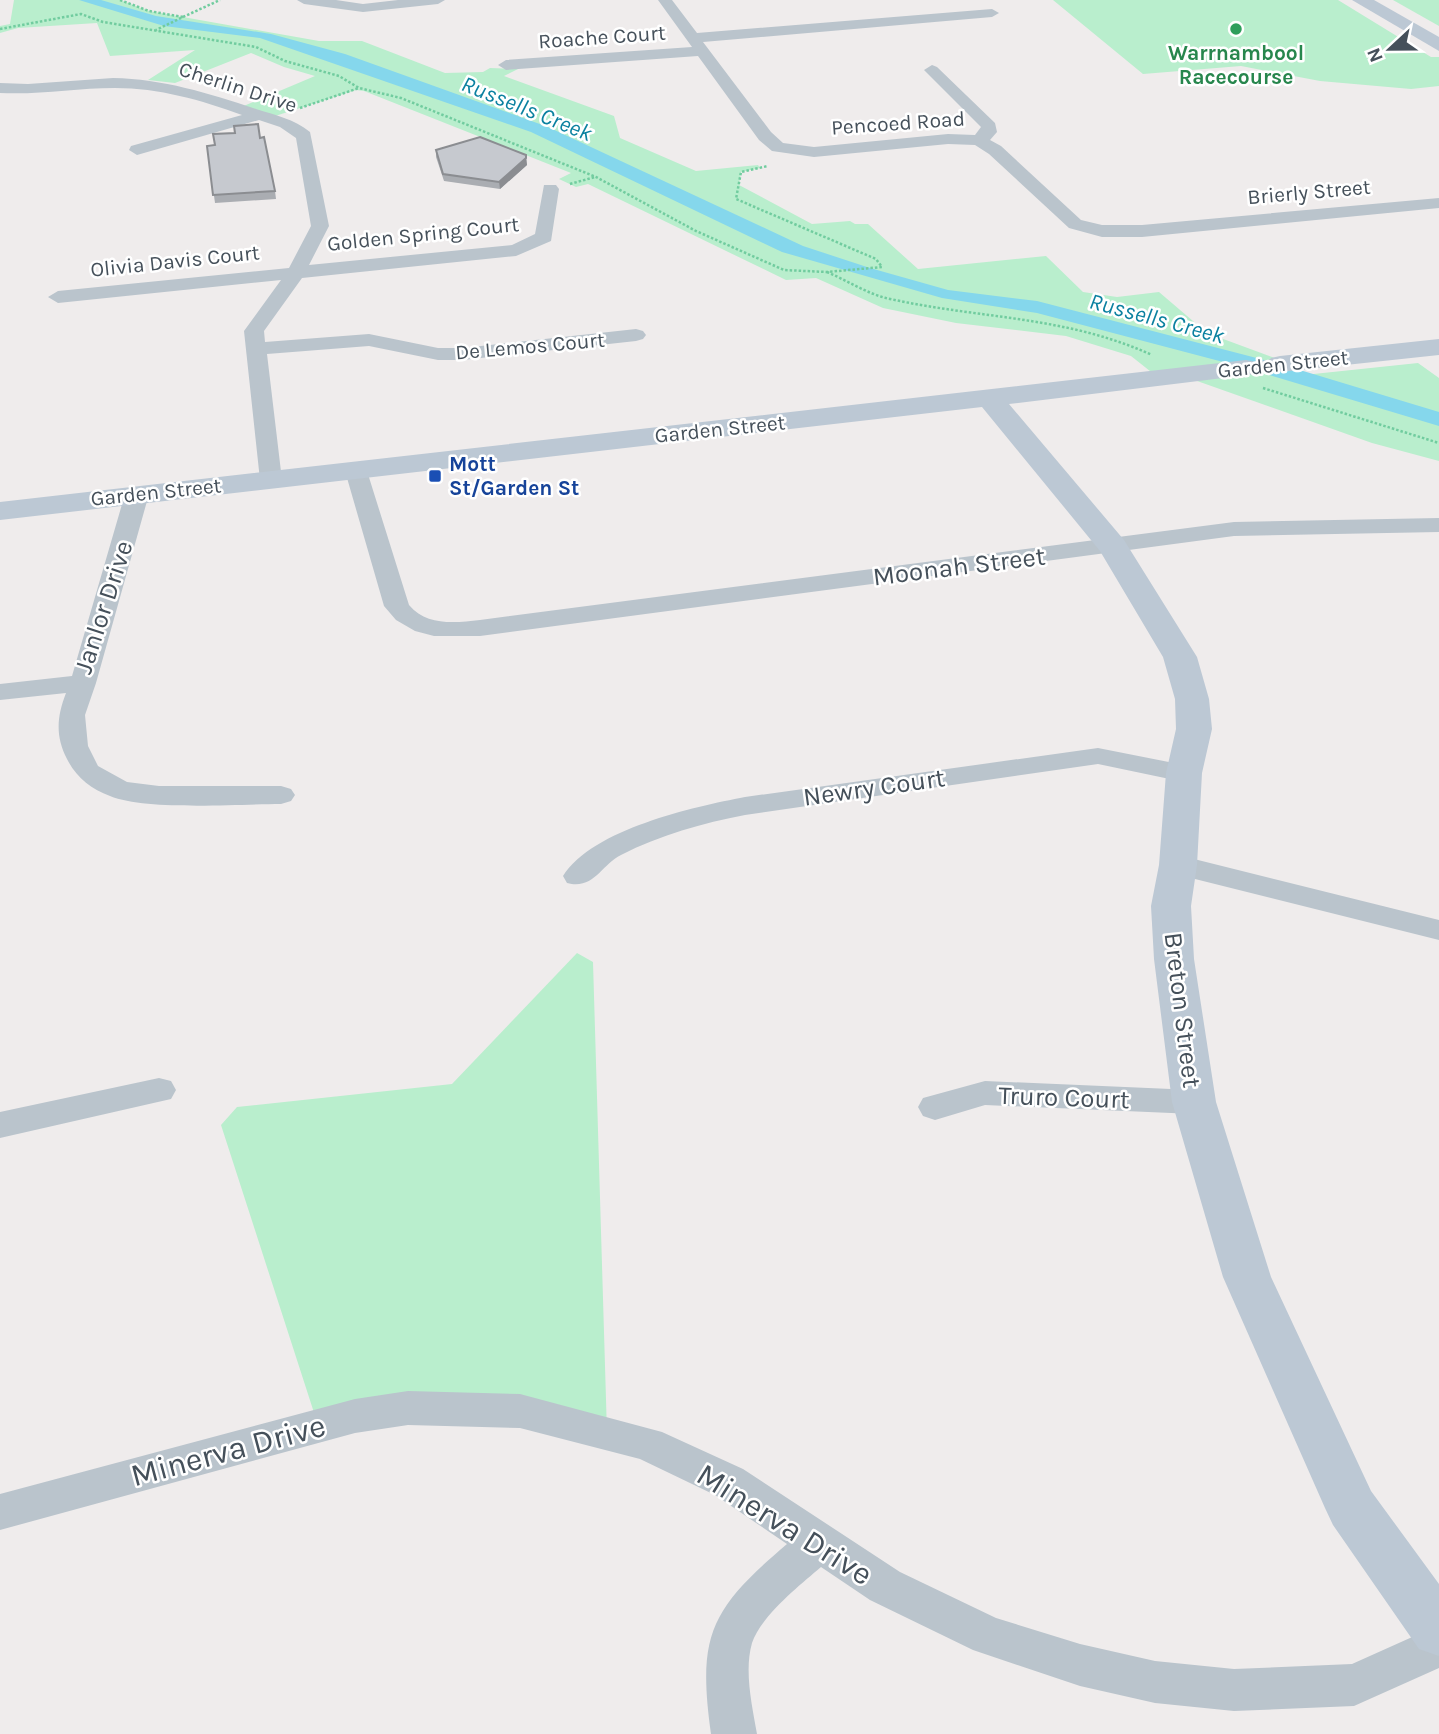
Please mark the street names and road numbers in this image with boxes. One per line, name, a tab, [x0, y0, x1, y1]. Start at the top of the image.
street label: Roache Court	[537, 21, 667, 53]
street label: Cherlin Drive	[176, 57, 300, 117]
street label: Pencoed Road	[830, 106, 966, 140]
street label: Brierly Street	[1246, 175, 1372, 209]
street label: Golden Spring Court	[326, 212, 520, 256]
street label: Olivia Davis Court	[89, 240, 261, 282]
street label: De Lemos Court	[454, 328, 606, 364]
street label: Garden Street	[1216, 345, 1350, 383]
street label: Garden Street	[653, 410, 787, 448]
street label: Garden Street	[89, 473, 223, 511]
street label: Janlor Drive	[67, 537, 140, 678]
street label: Moonah Street	[871, 541, 1047, 592]
street label: Newry Court	[801, 762, 947, 813]
street label: Breton Street	[1158, 931, 1207, 1090]
street label: Truro Court	[998, 1080, 1130, 1115]
street label: Minerva Drive	[127, 1407, 330, 1494]
street label: Minerva Drive	[690, 1456, 879, 1593]

